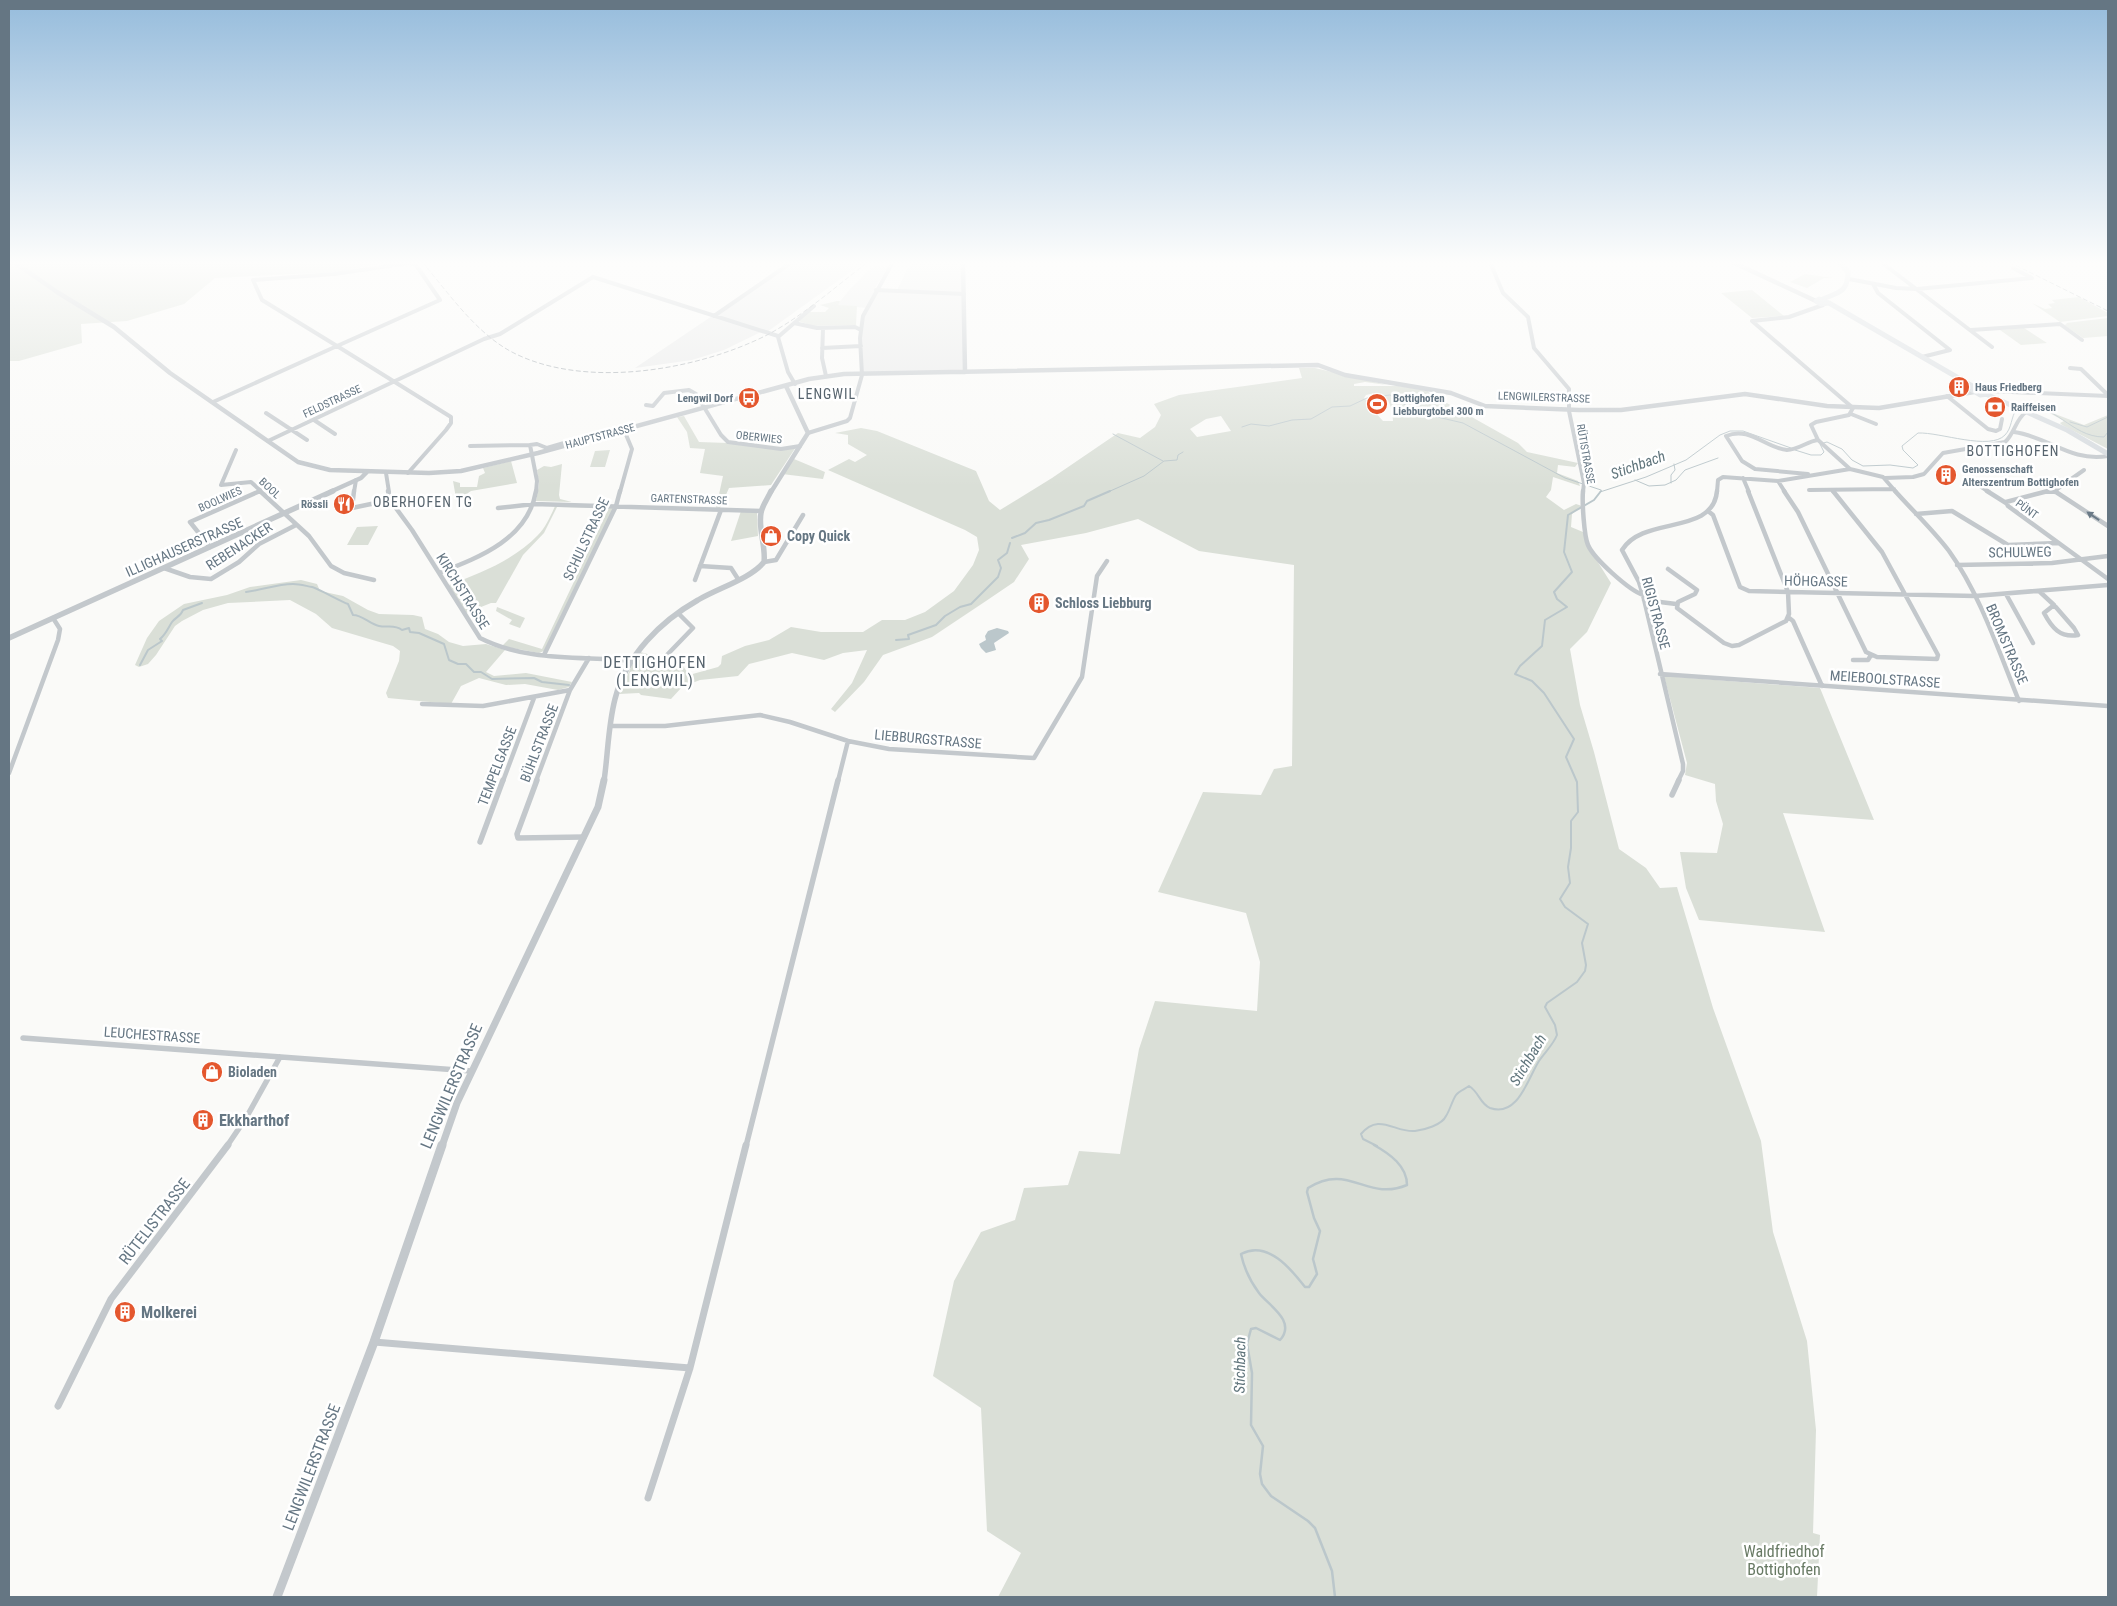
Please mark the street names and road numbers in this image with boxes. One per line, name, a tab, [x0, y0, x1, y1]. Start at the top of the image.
street label: FELDSTRASSE	[301, 382, 364, 421]
street label: LENGWILERSTRASSE	[1498, 389, 1591, 406]
street label: HAUPTSTRASSE	[564, 421, 637, 452]
street label: RÜTISTRASSE	[1574, 423, 1597, 486]
street label: OBERWIES	[735, 429, 783, 446]
street label: BOOL	[256, 475, 283, 501]
street label: BOOLWIES	[197, 484, 244, 515]
street label: GARTENSTRASSE	[650, 492, 728, 507]
street label: SCHULSTRASSE	[560, 495, 612, 583]
street label: PÜNT	[2013, 497, 2041, 522]
street label: ILLIGHAUSERSTRASSE	[123, 514, 245, 580]
street label: REBENACKER	[203, 518, 276, 573]
street label: SCHULWEG	[1988, 543, 2052, 561]
street label: KIRCHSTRASSE	[433, 550, 493, 632]
street label: HÖHGASSE	[1784, 572, 1848, 590]
street label: RIGISTRASSE	[1639, 575, 1673, 651]
street label: BROMSTRASSE	[1983, 601, 2031, 687]
street label: MEIEBOOLSTRASSE	[1829, 667, 1941, 691]
street label: BÜHLSTRASSE	[517, 702, 561, 784]
street label: TEMPELGASSE	[475, 724, 519, 808]
street label: LIEBBURGSTRASSE	[874, 726, 982, 752]
street label: LENGWILERSTRASSE	[417, 1021, 486, 1152]
street label: LEUCHESTRASSE	[103, 1024, 201, 1046]
street label: RÜTELISTRASSE	[115, 1174, 194, 1268]
street label: LENGWILERSTRASSE	[279, 1401, 344, 1533]

